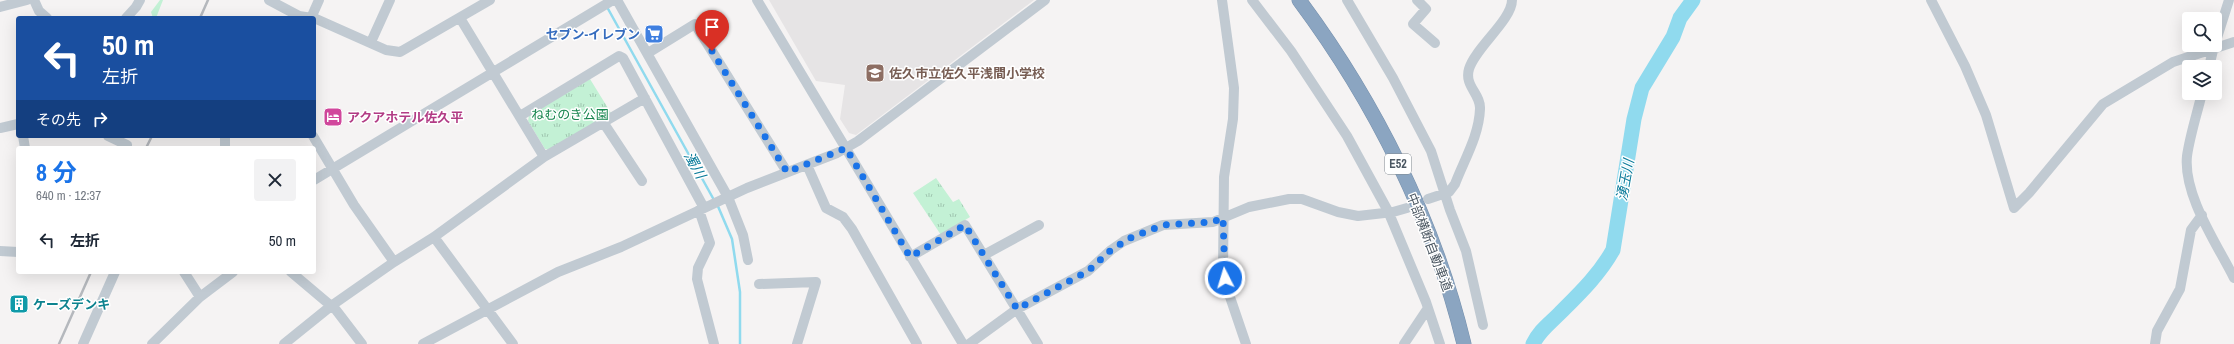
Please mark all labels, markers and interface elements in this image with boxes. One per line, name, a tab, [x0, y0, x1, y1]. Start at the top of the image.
pin	[695, 10, 729, 51]
map controls	[2182, 12, 2222, 100]
button: search	[2182, 12, 2222, 52]
icon: arrive	[701, 16, 723, 38]
supermarket icon: セブン-イレブン	[643, 23, 665, 45]
text: 50 m	[102, 26, 154, 64]
place label: セブン-イレブン	[545, 26, 640, 43]
icon: left	[36, 32, 88, 84]
button: layers	[2182, 60, 2222, 100]
school or university icon: 佐久市立佐久平浅間小学校	[864, 62, 886, 84]
text: 左折	[102, 64, 138, 89]
place label: 佐久市立佐久平浅間小学校	[889, 65, 1045, 82]
hotel icon: アクアホテル佐久平	[322, 106, 344, 128]
park label: ねむのき公園	[531, 106, 609, 123]
icon: right	[89, 108, 111, 130]
text: その先	[36, 109, 81, 130]
place label: アクアホテル佐久平	[347, 109, 463, 126]
water label: 濁川	[680, 148, 711, 183]
road number: E52	[1385, 154, 1411, 174]
text: 8 分	[36, 156, 76, 188]
water label: 湧玉川	[1612, 156, 1638, 202]
button: close	[254, 159, 296, 201]
text: 640 m · 12:37	[36, 187, 101, 204]
street label: 中部横断自動車道	[1403, 191, 1456, 294]
icon: left	[36, 229, 58, 251]
text: 左折	[70, 230, 100, 251]
text: 50 m	[269, 230, 296, 251]
position arrow	[1204, 257, 1246, 299]
building icon: ケーズデンキ	[8, 293, 30, 315]
place label: ケーズデンキ	[33, 296, 110, 313]

